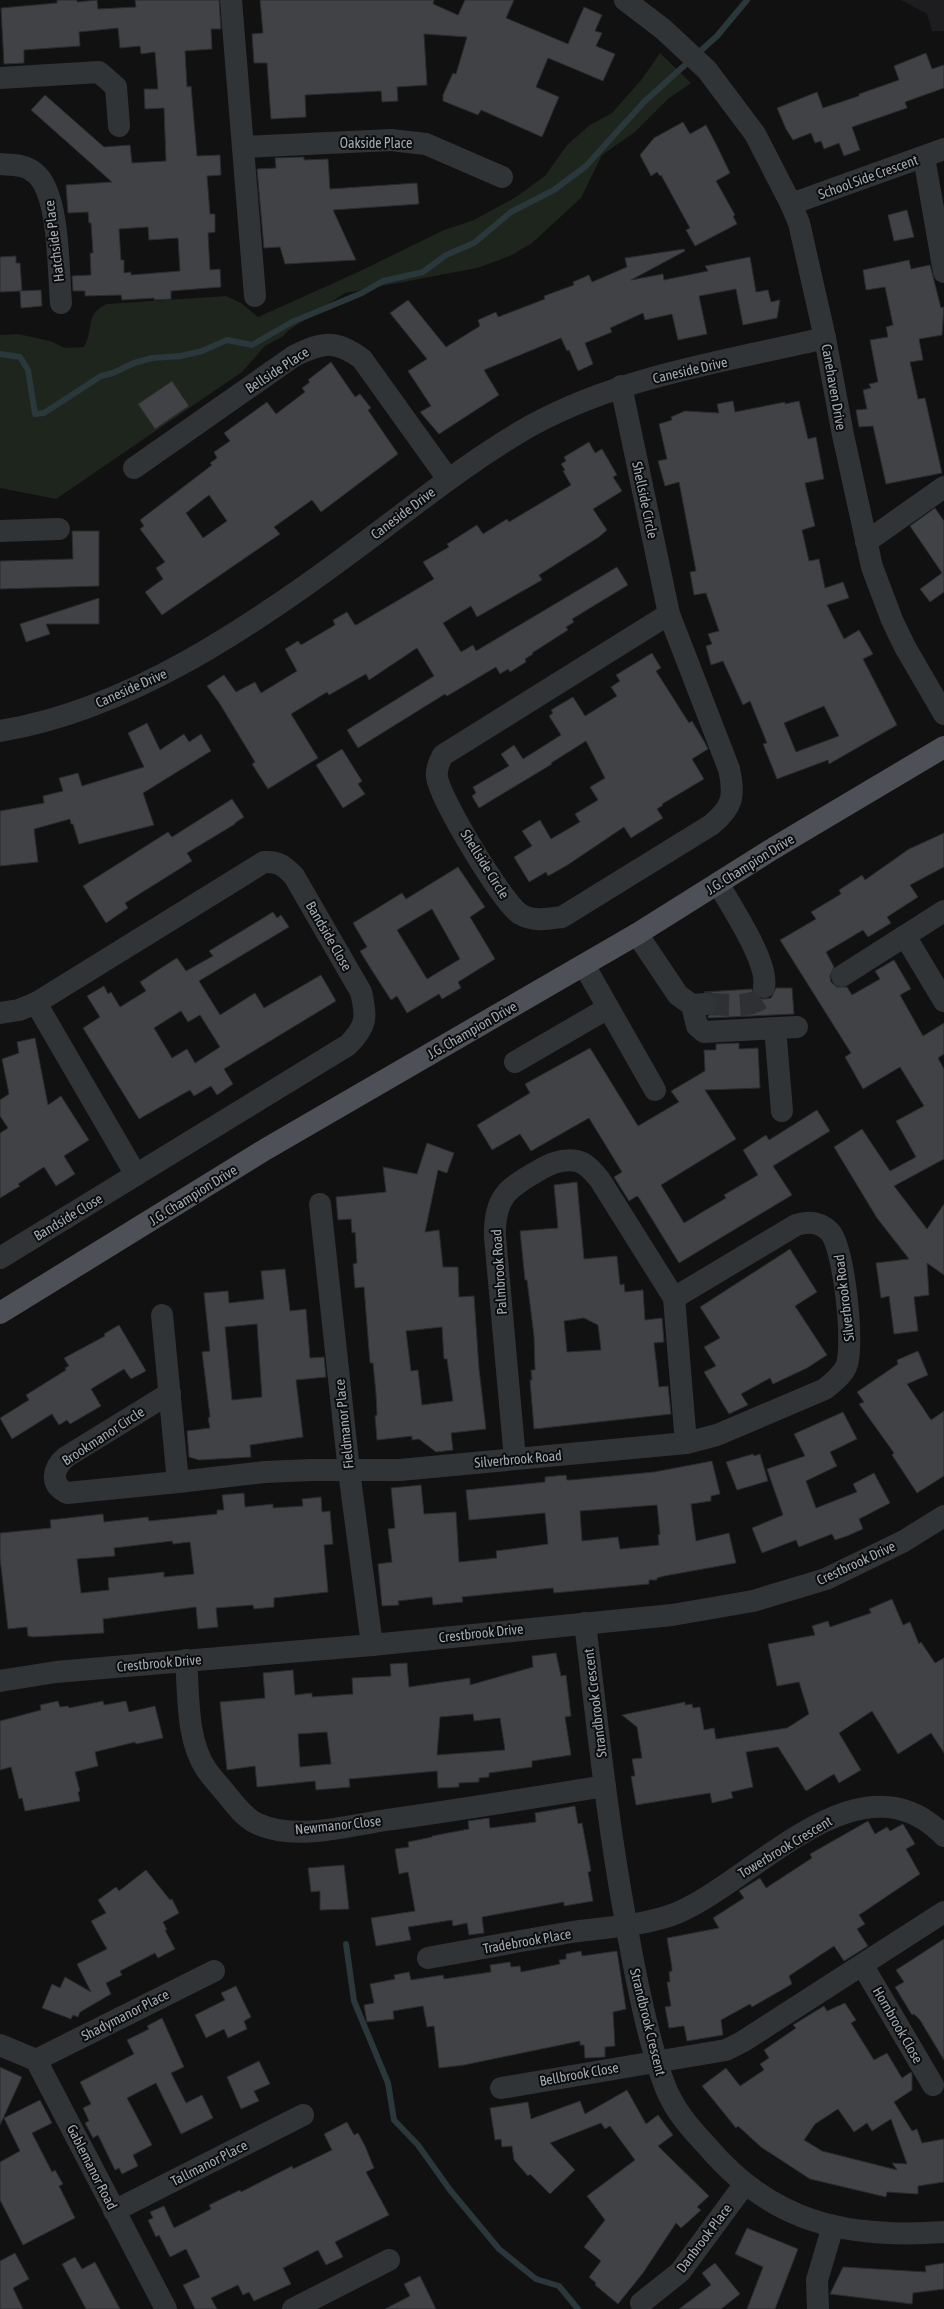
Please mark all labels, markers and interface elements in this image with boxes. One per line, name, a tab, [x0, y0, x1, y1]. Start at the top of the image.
street label: Oakside Place	[340, 135, 412, 151]
street label: School Side Crescent	[816, 152, 920, 202]
street label: Hatchside Place	[41, 199, 67, 283]
street label: Canehaven Drive	[819, 343, 849, 431]
street label: Bellside Place	[242, 344, 312, 396]
street label: Caneside Drive	[651, 354, 729, 386]
street label: Shellside Circle	[629, 460, 661, 540]
street label: Caneside Drive	[368, 484, 438, 542]
street label: Caneside Drive	[93, 665, 169, 711]
street label: Shellside Circle	[457, 827, 513, 901]
street label: J.G. Champion Drive	[703, 831, 797, 897]
street label: Bandside Close	[303, 898, 355, 974]
street label: J.G. Champion Drive	[424, 998, 520, 1062]
street label: J.G. Champion Drive	[146, 1162, 240, 1228]
street label: Bandside Close	[31, 1190, 105, 1244]
street label: Palmbrook Road	[488, 1229, 510, 1315]
street label: Silverbrook Road	[831, 1254, 857, 1342]
street label: Fieldmanor Place	[331, 1378, 357, 1470]
street label: Brookmanor Circle	[59, 1403, 147, 1469]
street label: Silverbrook Road	[474, 1447, 562, 1471]
street label: Crestbrook Drive	[814, 1538, 898, 1588]
street label: Crestbrook Drive	[438, 1621, 524, 1645]
street label: Strandbrook Crescent	[580, 1648, 610, 1758]
street label: Crestbrook Drive	[116, 1651, 202, 1675]
street label: Newmanor Close	[294, 1813, 382, 1837]
street label: Towerbrook Crescent	[735, 1813, 835, 1881]
street label: Tradebrook Place	[482, 1925, 572, 1957]
street label: Strandbrook Crescent	[627, 1967, 669, 2077]
street label: Hornbrook Close	[870, 1984, 926, 2066]
street label: Shadymanor Place	[79, 1986, 171, 2044]
street label: Bellbrook Close	[538, 2059, 620, 2089]
street label: Gablemanor Road	[64, 2122, 120, 2212]
street label: Tallmanor Place	[168, 2137, 250, 2189]
street label: Danbrook Place	[673, 2201, 735, 2275]

